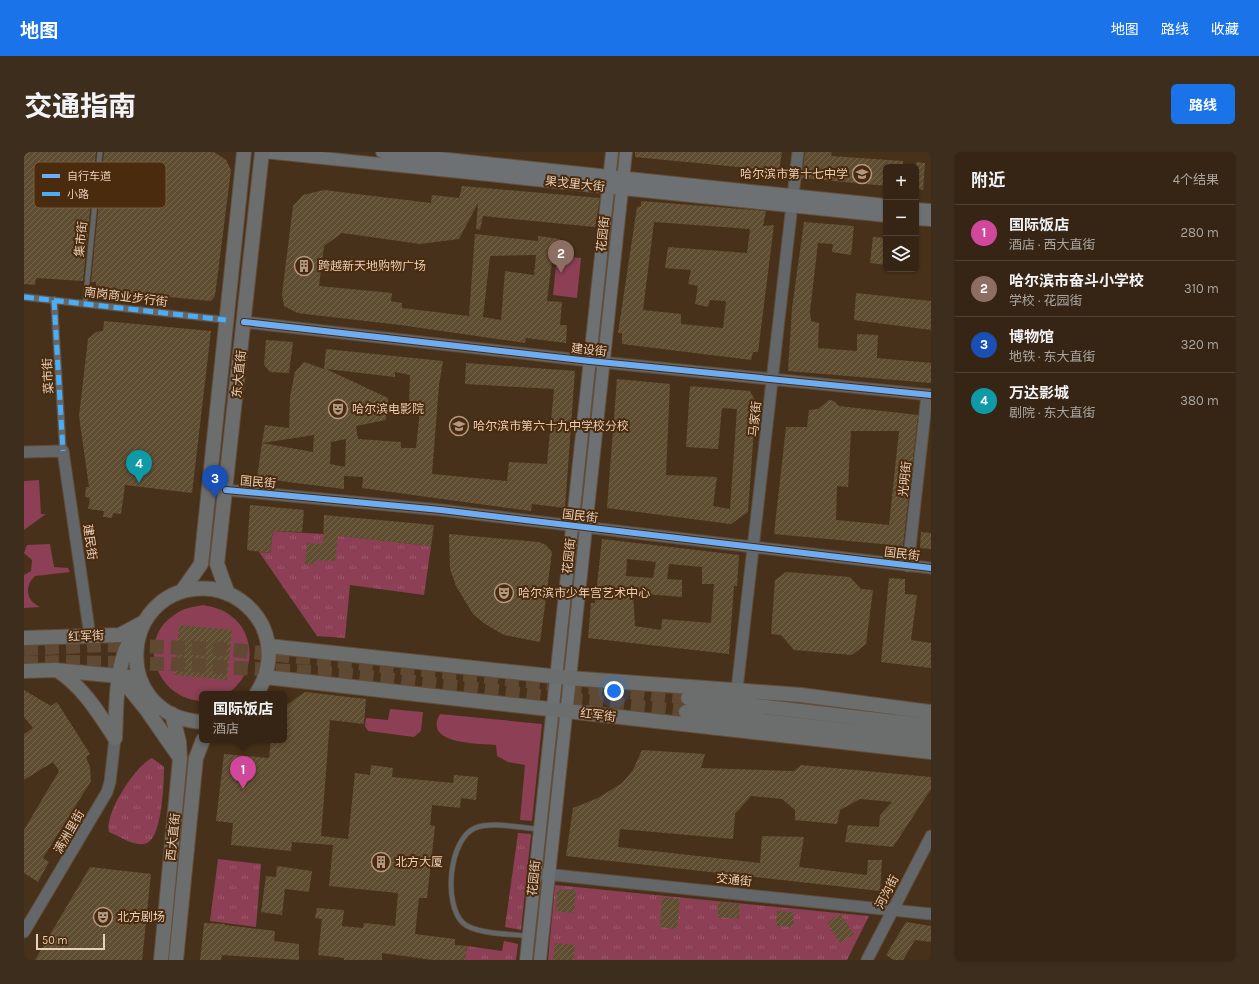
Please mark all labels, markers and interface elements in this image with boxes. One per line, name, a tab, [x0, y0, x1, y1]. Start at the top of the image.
text: 地图	[20, 20, 58, 42]
text: 地图	[1111, 21, 1139, 38]
text: 路线	[1161, 21, 1189, 38]
text: 收藏	[1211, 21, 1239, 38]
button: 路线	[1171, 84, 1235, 124]
text: 交通指南	[24, 90, 136, 123]
legend	[34, 162, 166, 208]
school or university icon: 哈尔滨市第十七中学	[851, 163, 873, 185]
map controls	[883, 164, 919, 272]
button: +	[883, 164, 919, 200]
place label: 哈尔滨市第十七中学	[740, 167, 848, 181]
text: 自行车道	[67, 170, 111, 183]
text: 附近	[971, 170, 1005, 190]
text: 4个结果	[1173, 172, 1219, 187]
street label: 果戈里大街	[544, 174, 606, 194]
text: 小路	[67, 188, 89, 201]
button: −	[883, 200, 919, 236]
street label: 花园街	[594, 215, 612, 253]
text: 国际饭店	[1009, 216, 1069, 234]
street label: 集市街	[72, 220, 90, 258]
text: 1	[982, 225, 986, 240]
text: 280 m	[1181, 225, 1219, 240]
button: layers	[883, 236, 919, 272]
text: 酒店 · 西大直街	[1009, 237, 1096, 252]
pin: 2	[548, 240, 574, 273]
building icon: 跨越新天地购物广场	[293, 255, 315, 277]
place label: 跨越新天地购物广场	[318, 259, 426, 273]
text: 哈尔滨市奋斗小学校	[1009, 272, 1144, 290]
text: 2	[980, 281, 988, 296]
text: 310 m	[1184, 281, 1219, 296]
street label: 南岗商业步行街	[83, 285, 169, 309]
text: 学校 · 花园街	[1009, 293, 1083, 308]
text: 博物馆	[1009, 328, 1054, 346]
text: 3	[980, 337, 988, 352]
text: 320 m	[1181, 337, 1219, 352]
street label: 建设街	[570, 341, 608, 359]
street label: 东大直街	[230, 349, 248, 399]
text: 地铁 · 东大直街	[1009, 349, 1096, 364]
street label: 菜市街	[40, 358, 56, 394]
text: 万达影城	[1009, 384, 1069, 402]
text: 4	[980, 393, 988, 408]
text: 380 m	[1180, 393, 1219, 408]
theatre icon: 哈尔滨电影院	[327, 398, 349, 420]
street label: 马家街	[746, 400, 764, 438]
place label: 哈尔滨电影院	[352, 402, 424, 416]
text: 剧院 · 东大直街	[1009, 405, 1096, 420]
school or university icon: 哈尔滨市第六十九中学校分校	[448, 415, 470, 437]
place label: 哈尔滨市第六十九中学校分校	[473, 419, 629, 433]
pin: 4	[126, 450, 152, 483]
street label: 光明街	[896, 460, 914, 498]
pin: 3	[202, 465, 228, 498]
street label: 国民街	[239, 473, 277, 491]
street label: 国民街	[561, 507, 599, 525]
street label: 建民街	[81, 523, 99, 561]
street label: 花园街	[560, 537, 578, 575]
street label: 国民街	[883, 545, 921, 563]
theatre icon: 哈尔滨市少年宫艺术中心	[493, 582, 515, 604]
place label: 哈尔滨市少年宫艺术中心	[518, 586, 650, 600]
street label: 红军街	[68, 628, 104, 644]
your location	[604, 681, 624, 701]
popup	[199, 691, 287, 743]
text: 国际饭店	[213, 700, 273, 718]
street label: 红军街	[579, 706, 617, 724]
text: 酒店	[213, 721, 239, 736]
pin: 1	[230, 756, 256, 789]
street label: 满洲里街	[51, 808, 87, 856]
street label: 西大直街	[164, 812, 182, 862]
building icon: 北方大厦	[370, 851, 392, 873]
place label: 北方大厦	[395, 855, 443, 869]
street label: 花园街	[525, 859, 543, 897]
street label: 交通街	[715, 871, 753, 889]
street label: 河沟街	[872, 873, 902, 911]
theatre icon: 北方剧场	[92, 906, 114, 928]
place label: 北方剧场	[117, 910, 165, 924]
scale bar	[36, 932, 105, 951]
text: 50 m	[42, 934, 68, 947]

